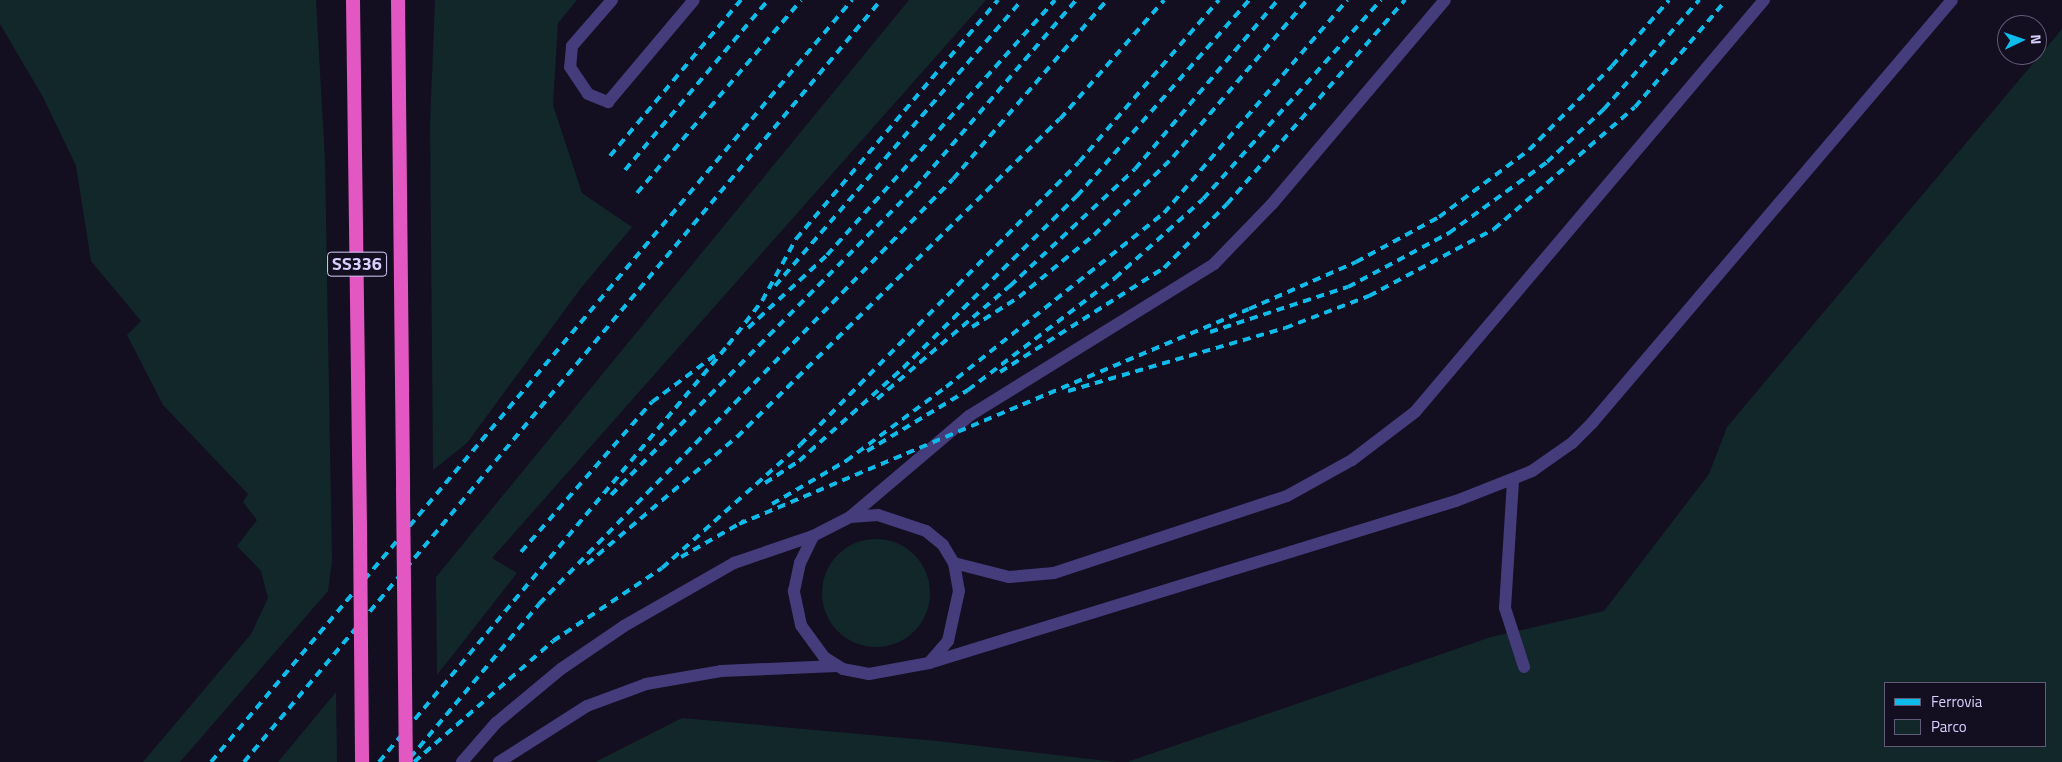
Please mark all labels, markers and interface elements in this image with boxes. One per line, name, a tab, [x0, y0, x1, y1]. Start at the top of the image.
north arrow	[1997, 15, 2047, 65]
text: N	[2026, 34, 2047, 45]
road number: SS336	[327, 248, 387, 280]
legend	[1884, 682, 2047, 747]
text: Ferrovia	[1931, 690, 1982, 713]
text: Parco	[1931, 715, 1967, 738]

